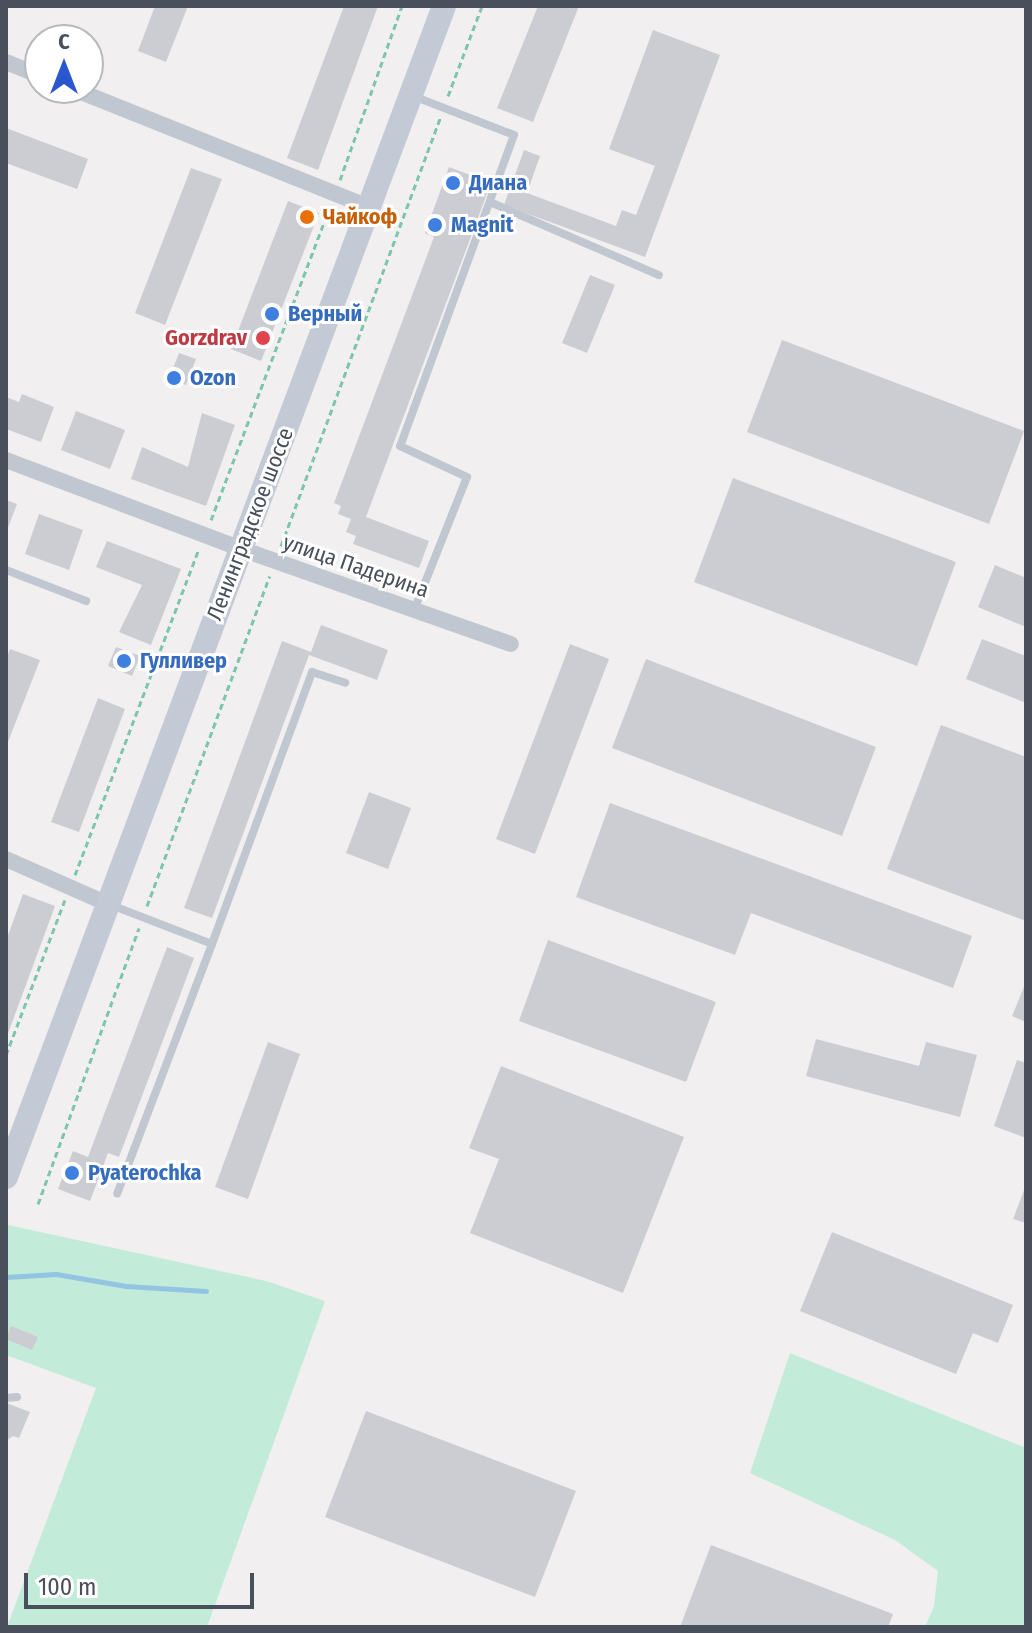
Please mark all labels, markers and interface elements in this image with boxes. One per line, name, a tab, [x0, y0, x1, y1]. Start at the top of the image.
north arrow	[24, 24, 104, 104]
text: С	[58, 28, 70, 55]
place label: Диана	[469, 170, 527, 196]
marker: Диана	[444, 174, 462, 192]
place label: Чайкоф	[323, 204, 397, 230]
marker: Чайкоф	[298, 208, 316, 226]
place label: Magnit	[451, 212, 513, 238]
marker: Magnit	[426, 216, 444, 234]
place label: Верный	[288, 301, 362, 327]
marker: Верный	[263, 305, 281, 323]
place label: Gorzdrav	[165, 325, 247, 351]
marker: Gorzdrav	[254, 329, 272, 347]
place label: Ozon	[190, 365, 236, 391]
marker: Ozon	[165, 369, 183, 387]
street label: Ленинградское шоссе	[201, 424, 299, 624]
street label: улица Падерина	[280, 529, 432, 603]
place label: Гулливер	[140, 648, 227, 674]
marker: Гулливер	[115, 652, 133, 670]
place label: Pyaterochka	[88, 1160, 201, 1186]
marker: Pyaterochka	[63, 1164, 81, 1182]
scale bar	[28, 1557, 258, 1607]
text: 100 m	[38, 1573, 96, 1601]

